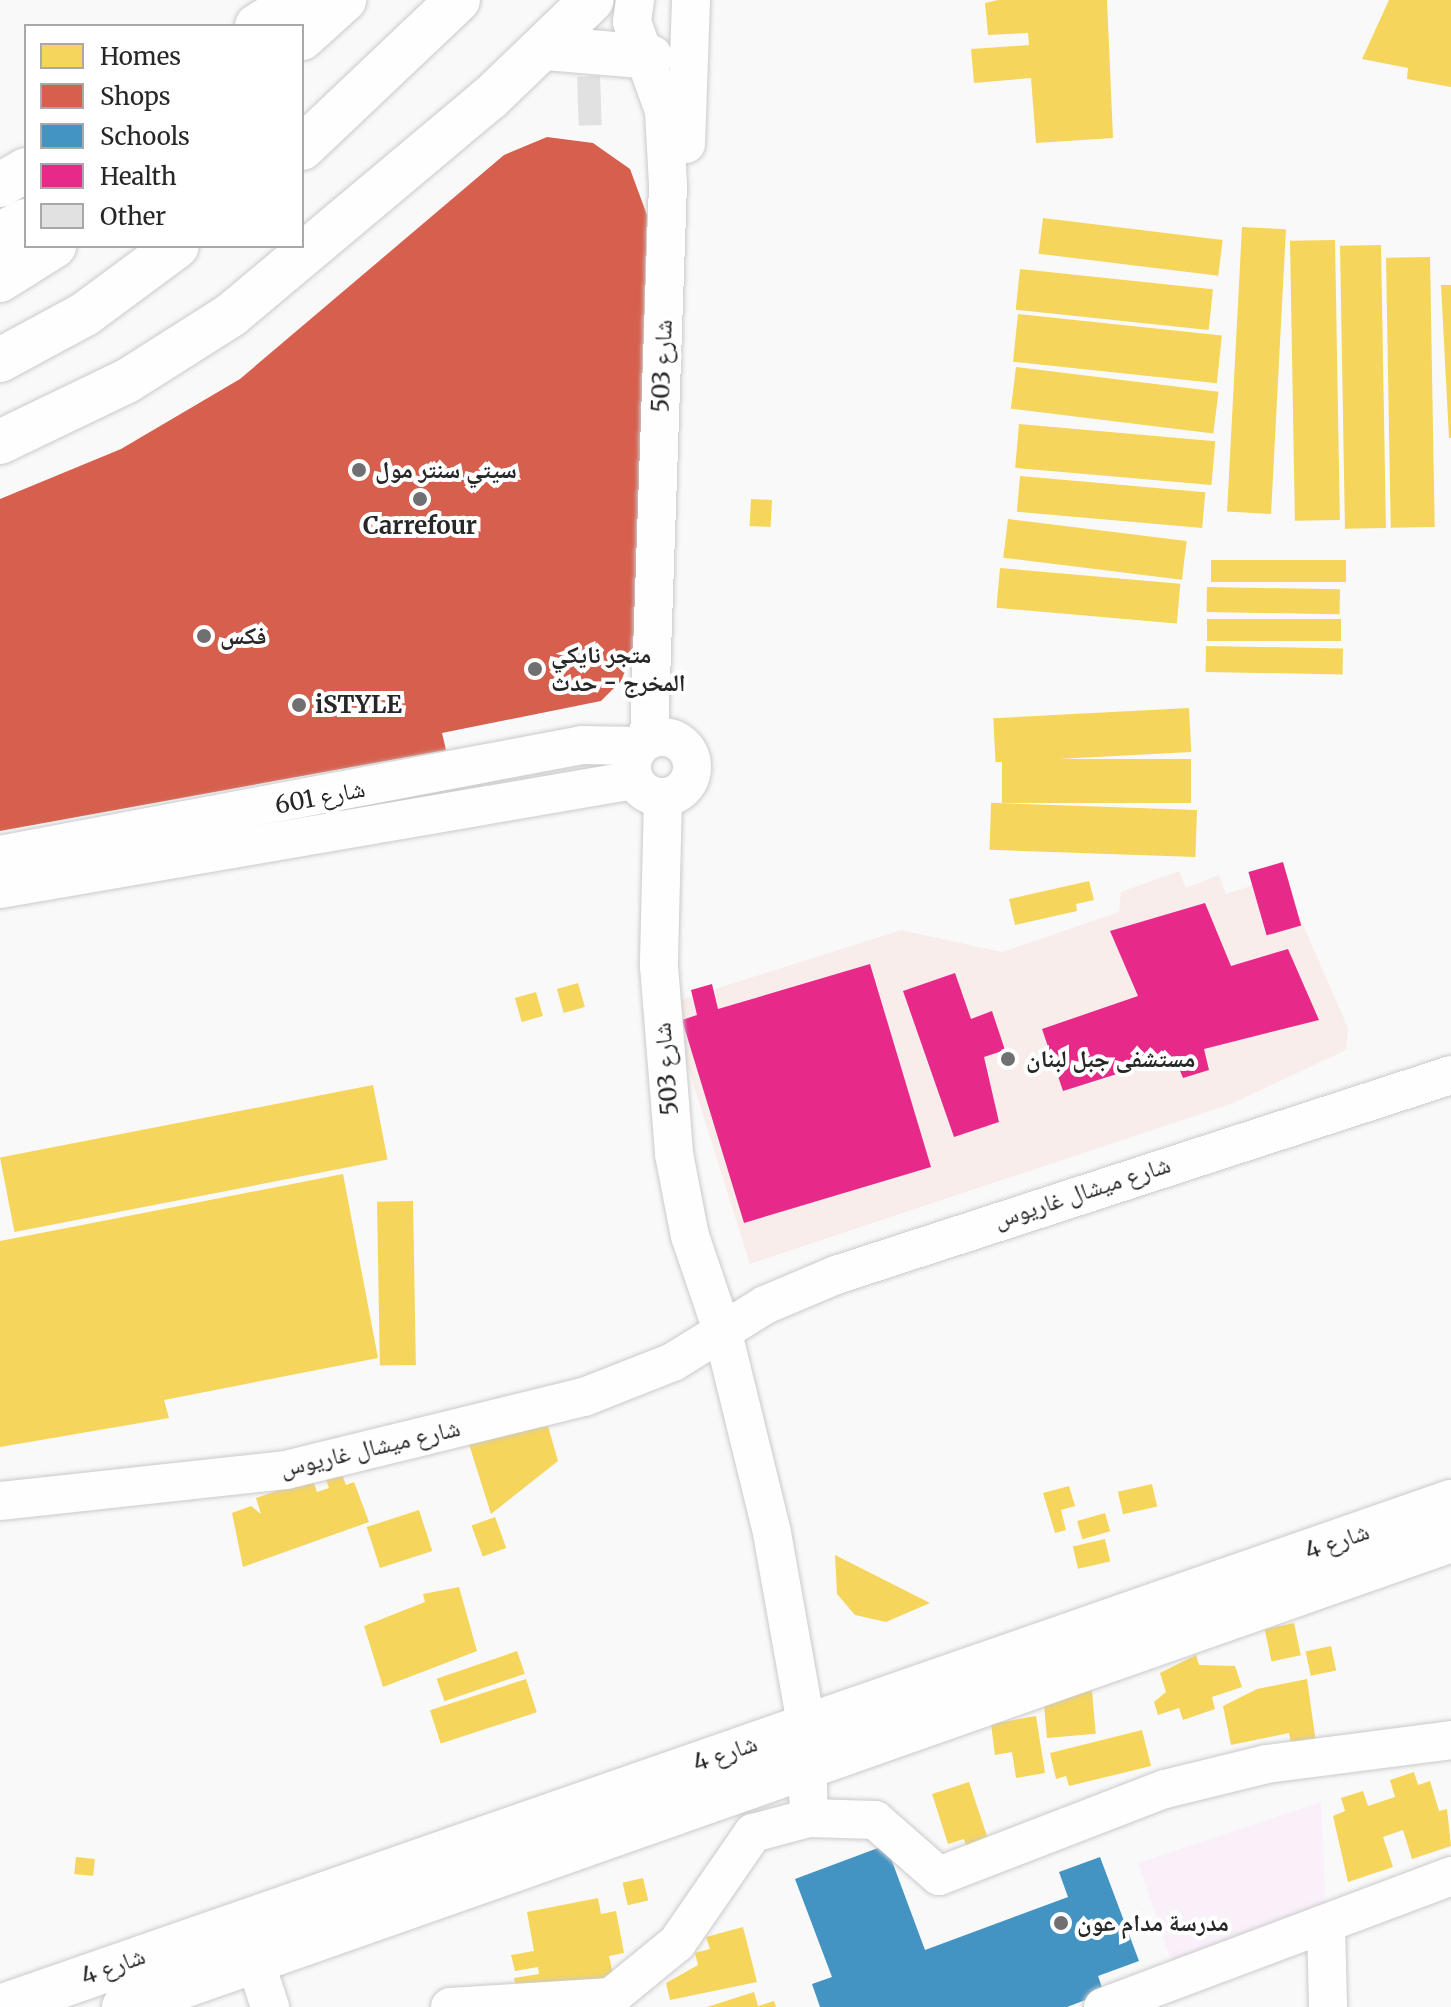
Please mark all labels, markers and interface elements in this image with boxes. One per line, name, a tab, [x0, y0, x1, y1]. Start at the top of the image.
legend	[24, 24, 304, 248]
text: Homes	[100, 41, 181, 72]
text: Shops	[100, 81, 171, 112]
text: Schools	[100, 121, 190, 152]
text: Health	[100, 161, 177, 192]
text: Other	[100, 201, 166, 232]
street label: شارع 503	[646, 319, 678, 413]
place label: سيتي سنتر مول	[375, 456, 517, 484]
marker: سيتي سنتر مول	[350, 461, 368, 479]
marker: Carrefour	[411, 490, 429, 508]
place label: Carrefour	[363, 512, 477, 540]
place label: فكس	[220, 622, 266, 650]
marker: فكس	[195, 627, 213, 645]
place label: متجر نايكي المخرج - حدث	[551, 641, 686, 697]
marker: متجر نايكي المخرج - حدث	[526, 660, 544, 678]
place label: iSTYLE	[315, 691, 402, 719]
marker: iSTYLE	[290, 696, 308, 714]
street label: شارع 601	[273, 774, 367, 820]
street label: شارع 503	[648, 1021, 684, 1117]
place label: مستشفى جبل لبنان	[1026, 1045, 1195, 1073]
marker: مستشفى جبل لبنان	[997, 1048, 1019, 1070]
street label: شارع ميشال غاريوس	[990, 1150, 1174, 1234]
street label: شارع ميشال غاريوس	[277, 1413, 463, 1483]
street label: شارع 4	[1301, 1517, 1373, 1565]
street label: شارع 4	[689, 1729, 761, 1777]
place label: مدرسة مدام عون	[1077, 1909, 1229, 1937]
marker: مدرسة مدام عون	[1052, 1914, 1070, 1932]
street label: شارع 4	[77, 1941, 149, 1991]

